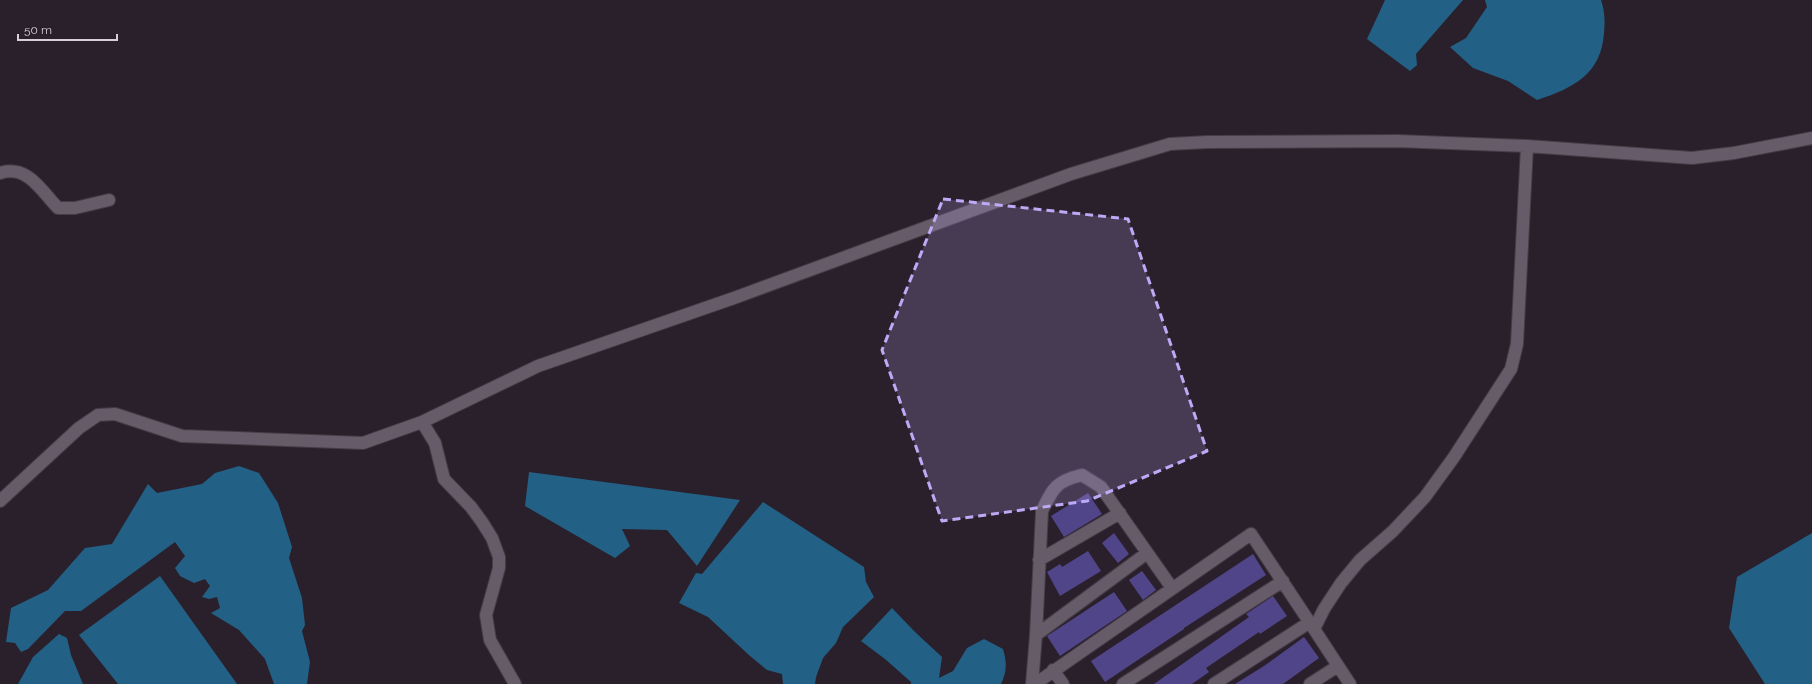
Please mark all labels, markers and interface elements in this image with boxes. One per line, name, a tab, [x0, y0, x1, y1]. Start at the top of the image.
scale bar	[18, 16, 117, 42]
text: 50 m	[24, 23, 52, 37]

